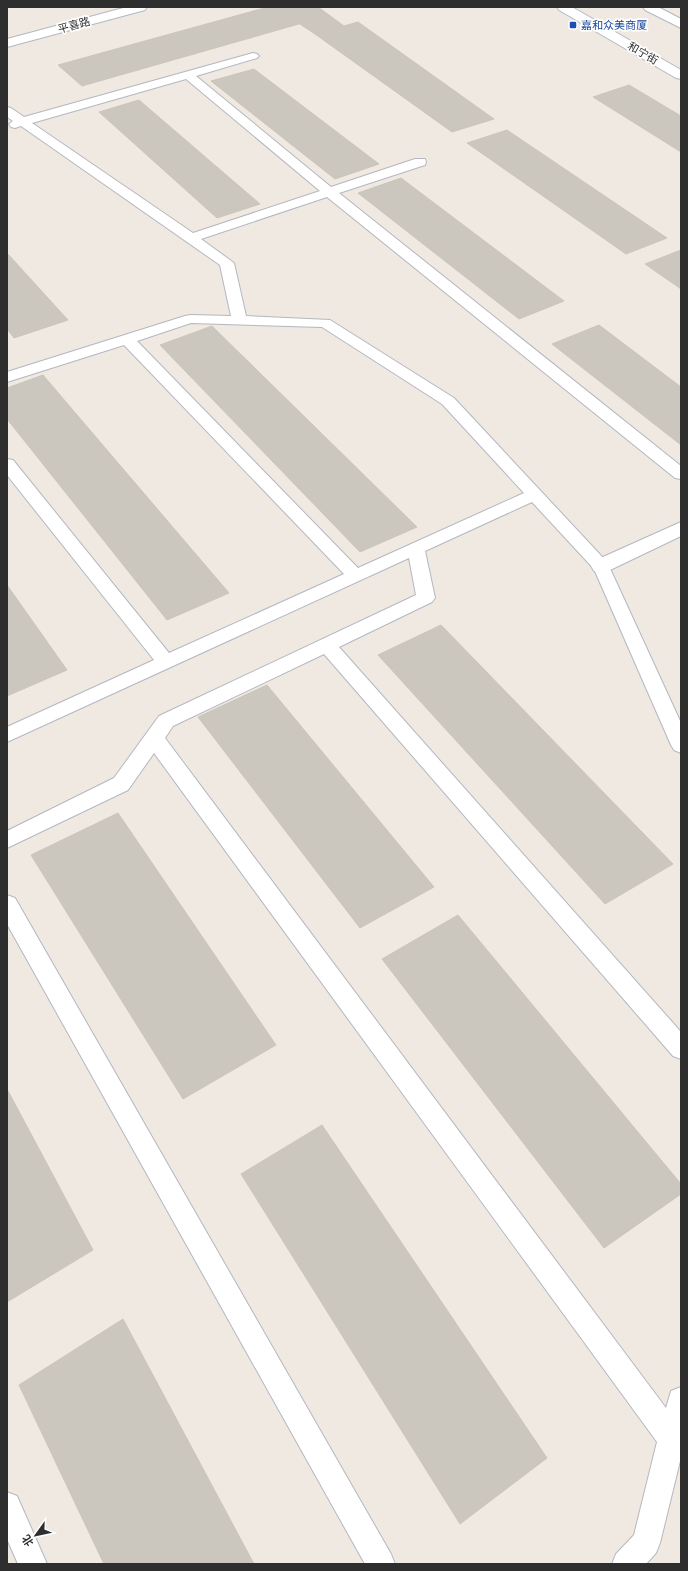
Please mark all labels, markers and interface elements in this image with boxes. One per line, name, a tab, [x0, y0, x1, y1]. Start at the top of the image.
street label: 平喜路	[56, 14, 92, 36]
place label: 嘉和众美商厦	[581, 18, 647, 32]
marker: 嘉和众美商厦	[568, 20, 578, 30]
street label: 和宁街	[625, 39, 661, 67]
north arrow	[16, 1515, 56, 1555]
text: 北	[19, 1532, 36, 1549]

